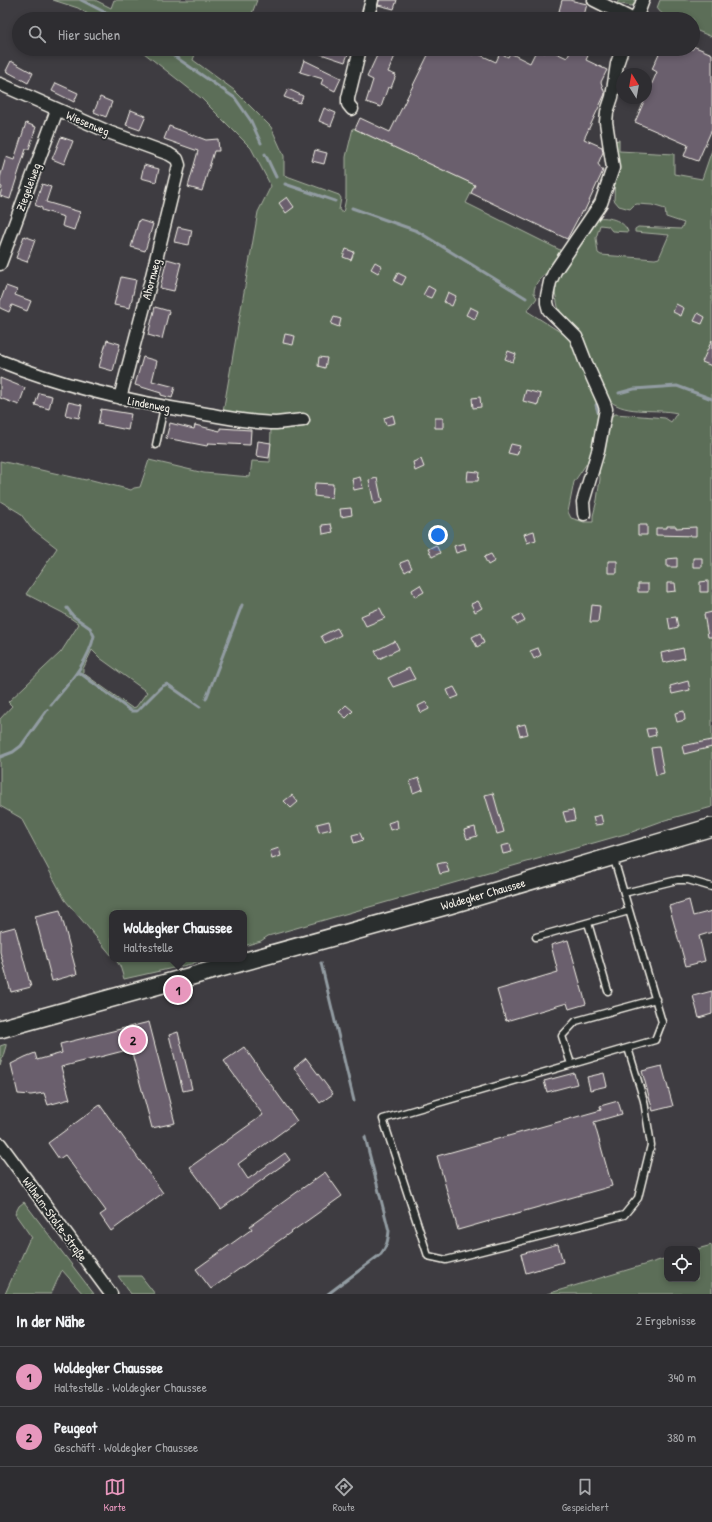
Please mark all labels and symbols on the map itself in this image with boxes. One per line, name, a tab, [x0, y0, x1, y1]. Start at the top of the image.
north arrow	[616, 68, 652, 104]
street label: Wiesenweg	[64, 106, 112, 140]
street label: Ziegeleiweg	[11, 161, 45, 213]
street label: Ahornweg	[137, 257, 165, 301]
street label: Lindenweg	[126, 392, 172, 416]
your location	[428, 525, 448, 545]
street label: Woldegker Chaussee	[439, 874, 527, 914]
pin: 1	[165, 975, 191, 1005]
pin: 2	[120, 1025, 146, 1055]
street label: Wilhelm-Stolte-Straße	[18, 1173, 92, 1265]

